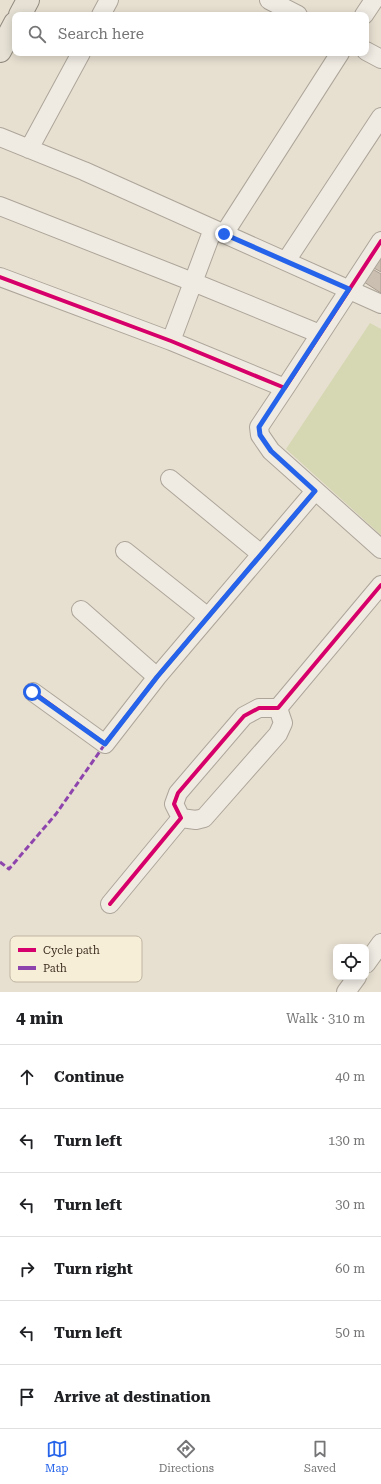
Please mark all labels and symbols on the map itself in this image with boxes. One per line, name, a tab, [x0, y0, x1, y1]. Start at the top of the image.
route end	[215, 225, 233, 243]
route start	[23, 683, 41, 701]
legend	[10, 936, 142, 982]
text: Cycle path	[43, 944, 100, 957]
text: Path	[43, 962, 67, 975]

